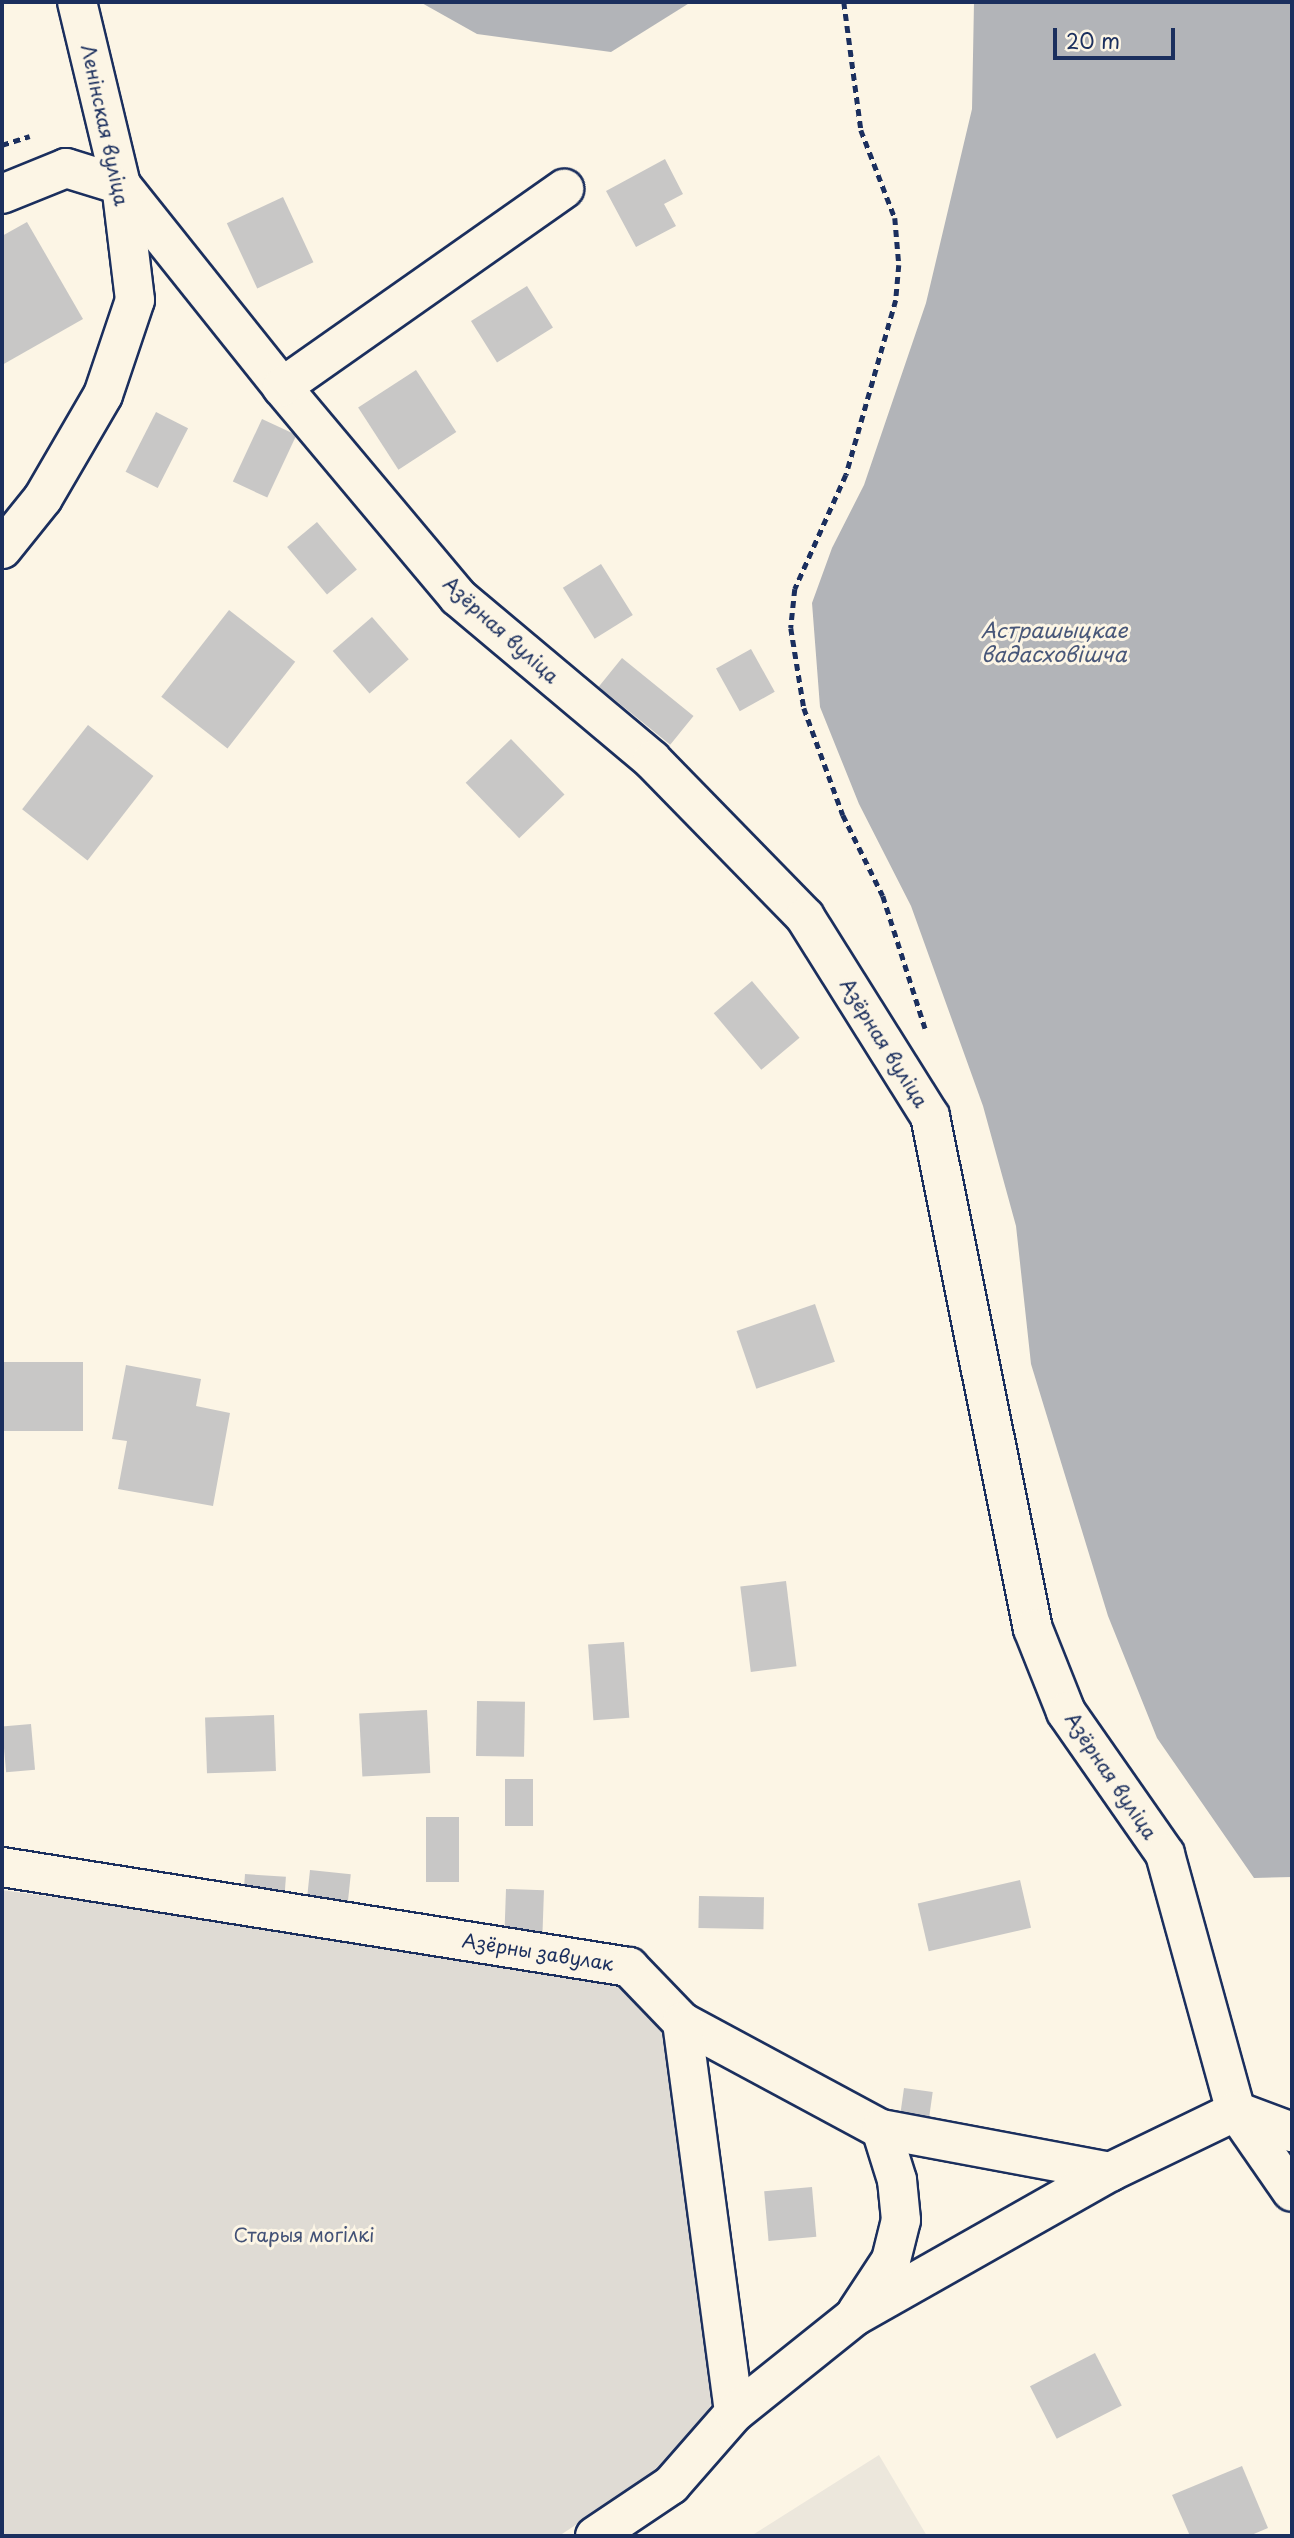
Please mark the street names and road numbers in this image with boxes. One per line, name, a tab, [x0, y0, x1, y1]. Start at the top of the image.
street label: Ленінская вуліца	[77, 42, 133, 208]
street label: Азёрная вуліца	[438, 572, 564, 688]
street label: Азёрная вуліца	[835, 974, 933, 1112]
street label: Азёрная вуліца	[1060, 1708, 1162, 1844]
street label: Азёрны завулак	[460, 1929, 616, 1975]

